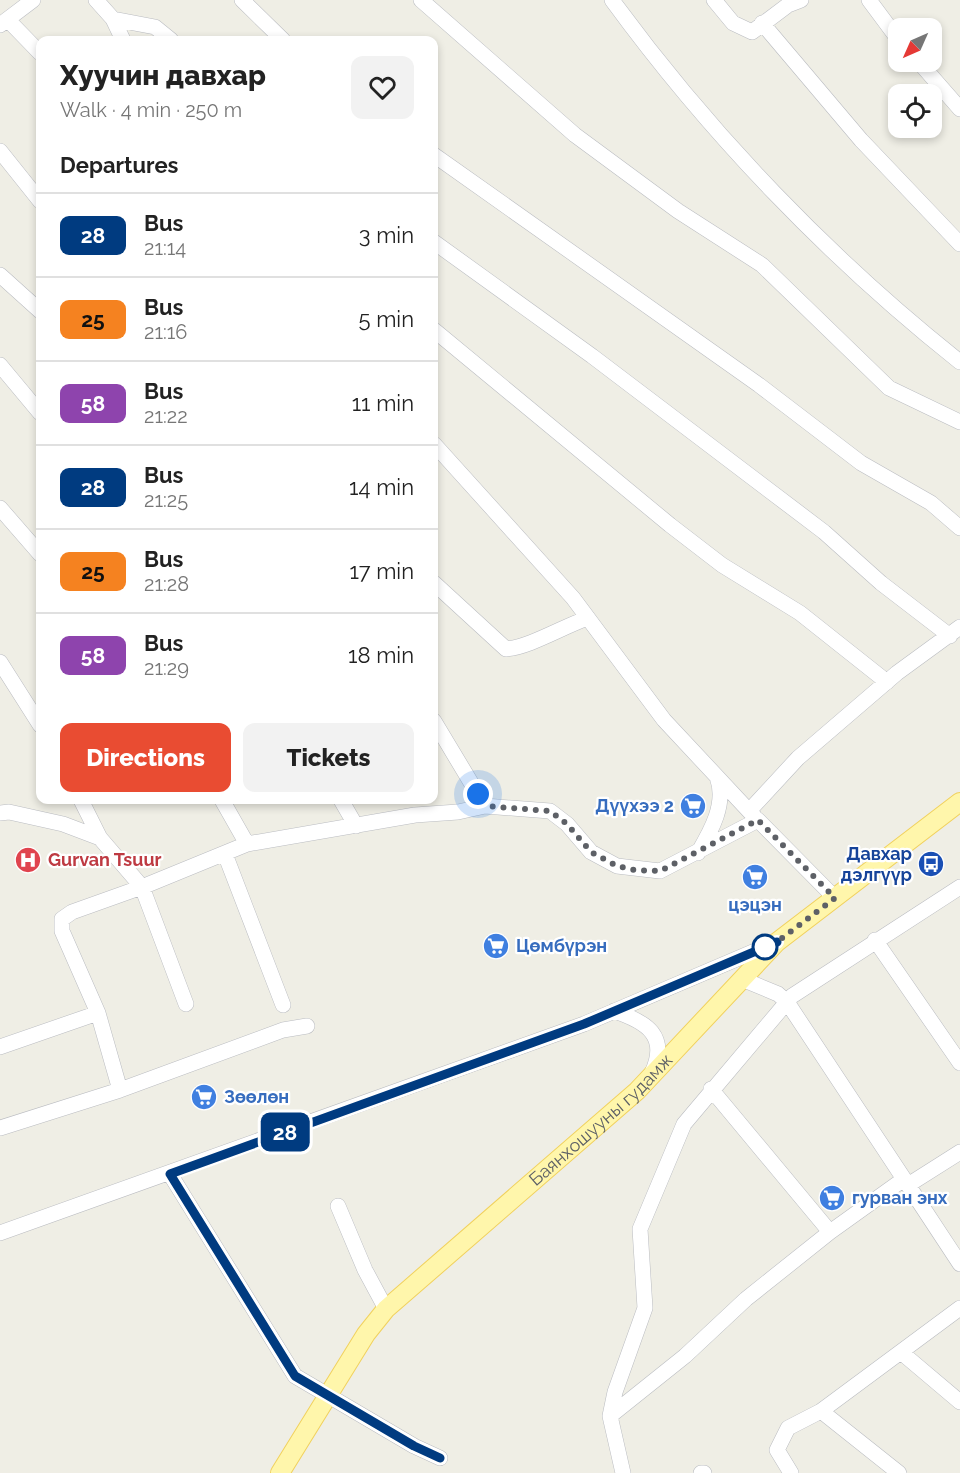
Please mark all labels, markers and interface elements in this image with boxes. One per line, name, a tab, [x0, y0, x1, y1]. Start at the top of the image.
north arrow	[888, 18, 942, 72]
map controls	[888, 18, 942, 138]
button: heart	[351, 56, 414, 119]
text: Хуучин давхар	[60, 59, 266, 92]
button: locate	[888, 84, 942, 138]
text: Walk · 4 min · 250 m	[60, 98, 242, 122]
text: Departures	[60, 152, 178, 178]
text: Bus	[144, 210, 183, 236]
text: 3 min	[359, 222, 414, 248]
text: 28	[81, 223, 105, 248]
text: 21:14	[144, 236, 186, 260]
text: Bus	[144, 294, 183, 320]
text: 5 min	[359, 306, 414, 332]
text: 25	[81, 307, 105, 332]
text: 21:16	[144, 320, 187, 344]
text: Bus	[144, 378, 183, 404]
text: 11 min	[352, 390, 414, 416]
text: 58	[81, 391, 105, 416]
text: 21:22	[144, 404, 188, 428]
text: Bus	[144, 462, 183, 488]
text: 14 min	[349, 474, 414, 500]
text: 28	[81, 475, 105, 500]
text: 21:25	[144, 488, 188, 512]
text: Bus	[144, 546, 183, 572]
text: 17 min	[349, 558, 414, 584]
text: 25	[81, 559, 105, 584]
text: 21:28	[144, 572, 189, 596]
text: Bus	[144, 630, 183, 656]
text: 18 min	[348, 642, 414, 668]
text: 58	[81, 643, 105, 668]
text: 21:29	[144, 656, 189, 680]
button: Directions	[60, 723, 231, 792]
button: Tickets	[243, 723, 414, 792]
your location	[463, 779, 493, 809]
supermarket icon: Дүүхээ 2	[678, 791, 708, 821]
place label: Дүүхээ 2	[595, 795, 674, 816]
place label: Давхар дэлгүүр	[841, 843, 912, 885]
hospital icon: Gurvan Tsuur	[13, 845, 43, 875]
place label: Gurvan Tsuur	[48, 849, 162, 870]
bus stop icon: Давхар дэлгүүр	[916, 849, 946, 879]
supermarket icon: цэцэн	[740, 862, 770, 892]
place label: цэцэн	[728, 894, 782, 915]
supermarket icon: Цөмбүрэн	[481, 931, 511, 961]
unlabelled marker	[752, 934, 778, 960]
place label: Цөмбүрэн	[516, 935, 607, 956]
street label: Баянхошууны гудамж	[525, 1049, 677, 1190]
supermarket icon: Зөөлөн	[189, 1082, 219, 1112]
place label: Зөөлөн	[224, 1086, 289, 1107]
line badge: 28	[258, 1112, 312, 1152]
text: 28	[273, 1120, 297, 1145]
supermarket icon: гурван энх	[817, 1183, 847, 1213]
place label: гурван энх	[852, 1187, 948, 1208]

